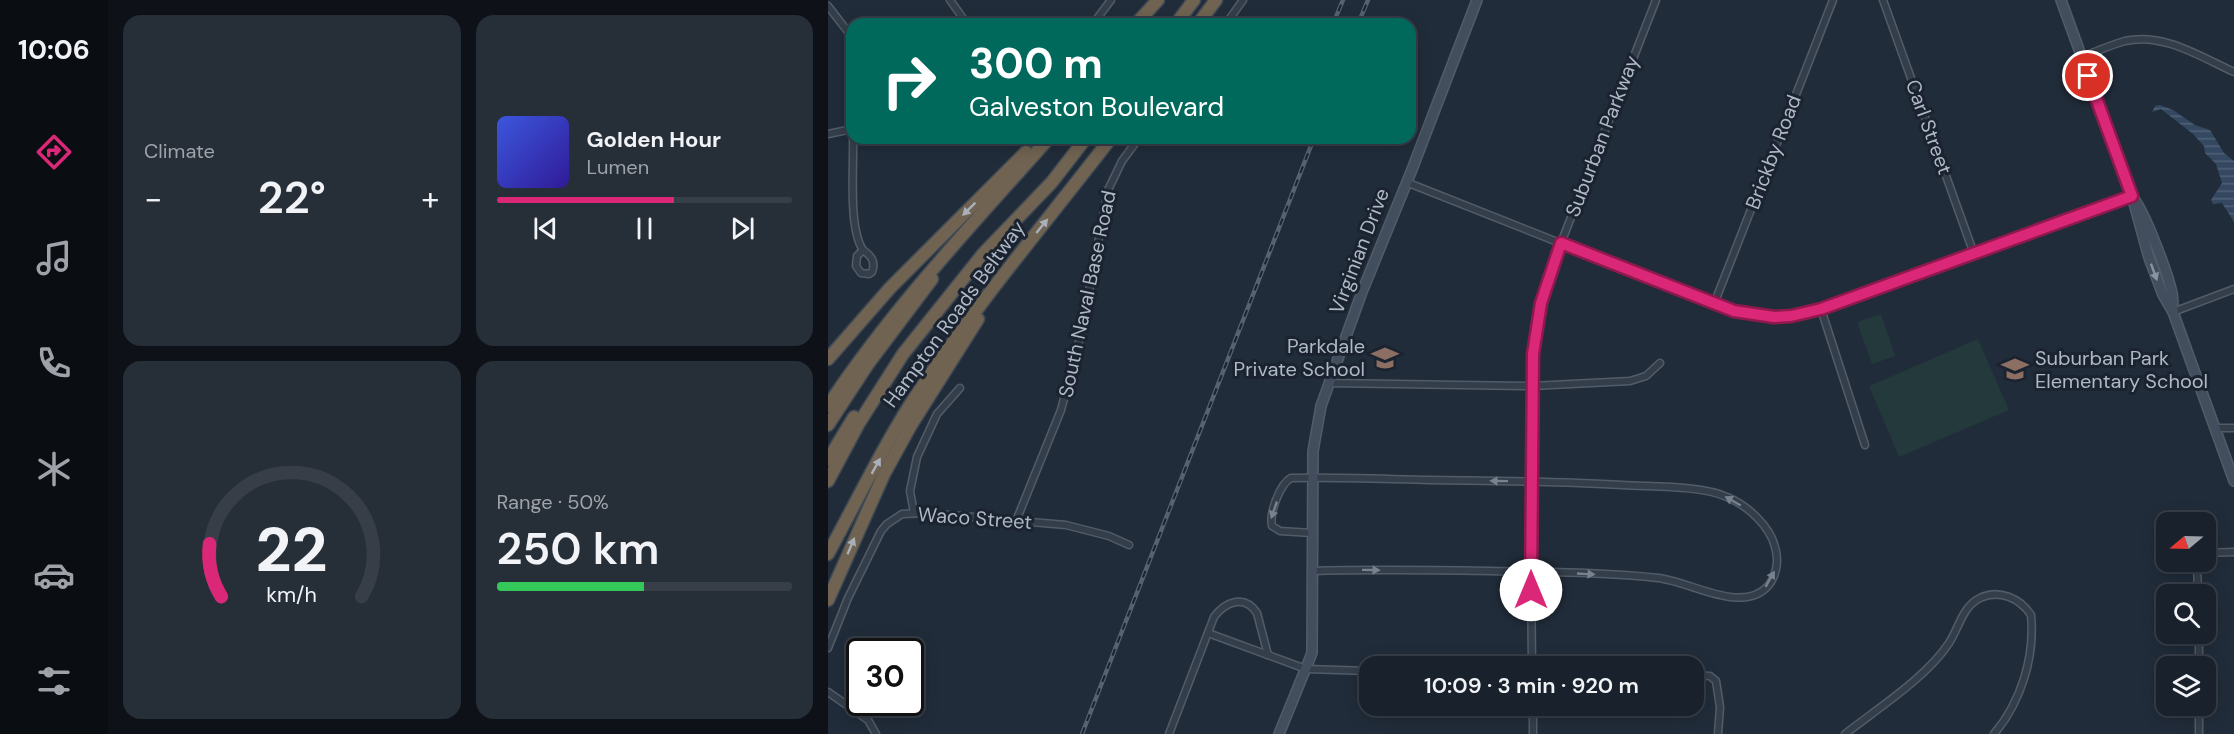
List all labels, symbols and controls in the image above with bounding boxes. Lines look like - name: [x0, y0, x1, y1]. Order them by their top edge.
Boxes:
- text: 10:06: [18, 32, 90, 67]
- text: 300 m: [969, 36, 1103, 91]
- icon: right: [870, 42, 948, 120]
- pin: [2062, 50, 2113, 101]
- street label: Suburban Parkway: [1559, 52, 1645, 220]
- icon: arrive: [2071, 59, 2104, 92]
- street label: Carl Street: [1900, 76, 1958, 178]
- text: Galveston Boulevard: [969, 89, 1224, 124]
- street label: Brickby Road: [1739, 91, 1807, 213]
- text: Golden Hour: [587, 125, 721, 154]
- icon: directions: [33, 131, 75, 173]
- text: Climate: [144, 138, 215, 164]
- text: Lumen: [587, 154, 649, 180]
- text: 22°: [258, 168, 326, 227]
- text: −: [144, 177, 162, 220]
- text: +: [421, 177, 440, 220]
- street label: Virginian Drive: [1323, 184, 1395, 318]
- street label: South Naval Base Road: [1052, 188, 1122, 400]
- one-way arrow: [962, 202, 976, 216]
- icon: previous: [529, 212, 562, 245]
- icon: pause: [628, 212, 661, 245]
- icon: next: [726, 212, 759, 245]
- street label: Hampton Roads Beltway: [877, 215, 1031, 413]
- one-way arrow: [1035, 219, 1048, 234]
- icon: music: [33, 237, 75, 279]
- one-way arrow: [2150, 263, 2159, 281]
- place label: Parkdale Private School: [1234, 333, 1365, 382]
- icon: phone: [33, 342, 75, 384]
- school or university icon: Parkdale Private School: [1370, 343, 1400, 373]
- place label: Suburban Park Elementary School: [2035, 345, 2208, 394]
- school or university icon: Suburban Park Elementary School: [2000, 354, 2030, 384]
- icon: climate: [33, 448, 75, 490]
- one-way arrow: [871, 457, 881, 474]
- one-way arrow: [1489, 476, 1508, 486]
- text: Range · 50%: [497, 489, 609, 515]
- one-way arrow: [1725, 495, 1741, 506]
- street label: Waco Street: [917, 501, 1033, 535]
- one-way arrow: [1269, 501, 1279, 519]
- text: 22: [256, 509, 328, 590]
- north arrow: [2156, 512, 2216, 572]
- map controls: [2156, 512, 2216, 716]
- text: 250 km: [497, 519, 659, 578]
- one-way arrow: [847, 537, 856, 555]
- icon: car: [33, 554, 75, 596]
- position arrow: [1499, 558, 1563, 622]
- one-way arrow: [1361, 565, 1380, 575]
- one-way arrow: [1577, 569, 1596, 578]
- one-way arrow: [1765, 571, 1776, 587]
- text: km/h: [266, 581, 317, 609]
- button: search: [2156, 584, 2216, 644]
- speed limit sign: 30: [846, 638, 924, 716]
- button: layers: [2156, 656, 2216, 716]
- icon: filters: [33, 660, 75, 702]
- text: 10:09 · 3 min · 920 m: [1424, 671, 1639, 700]

